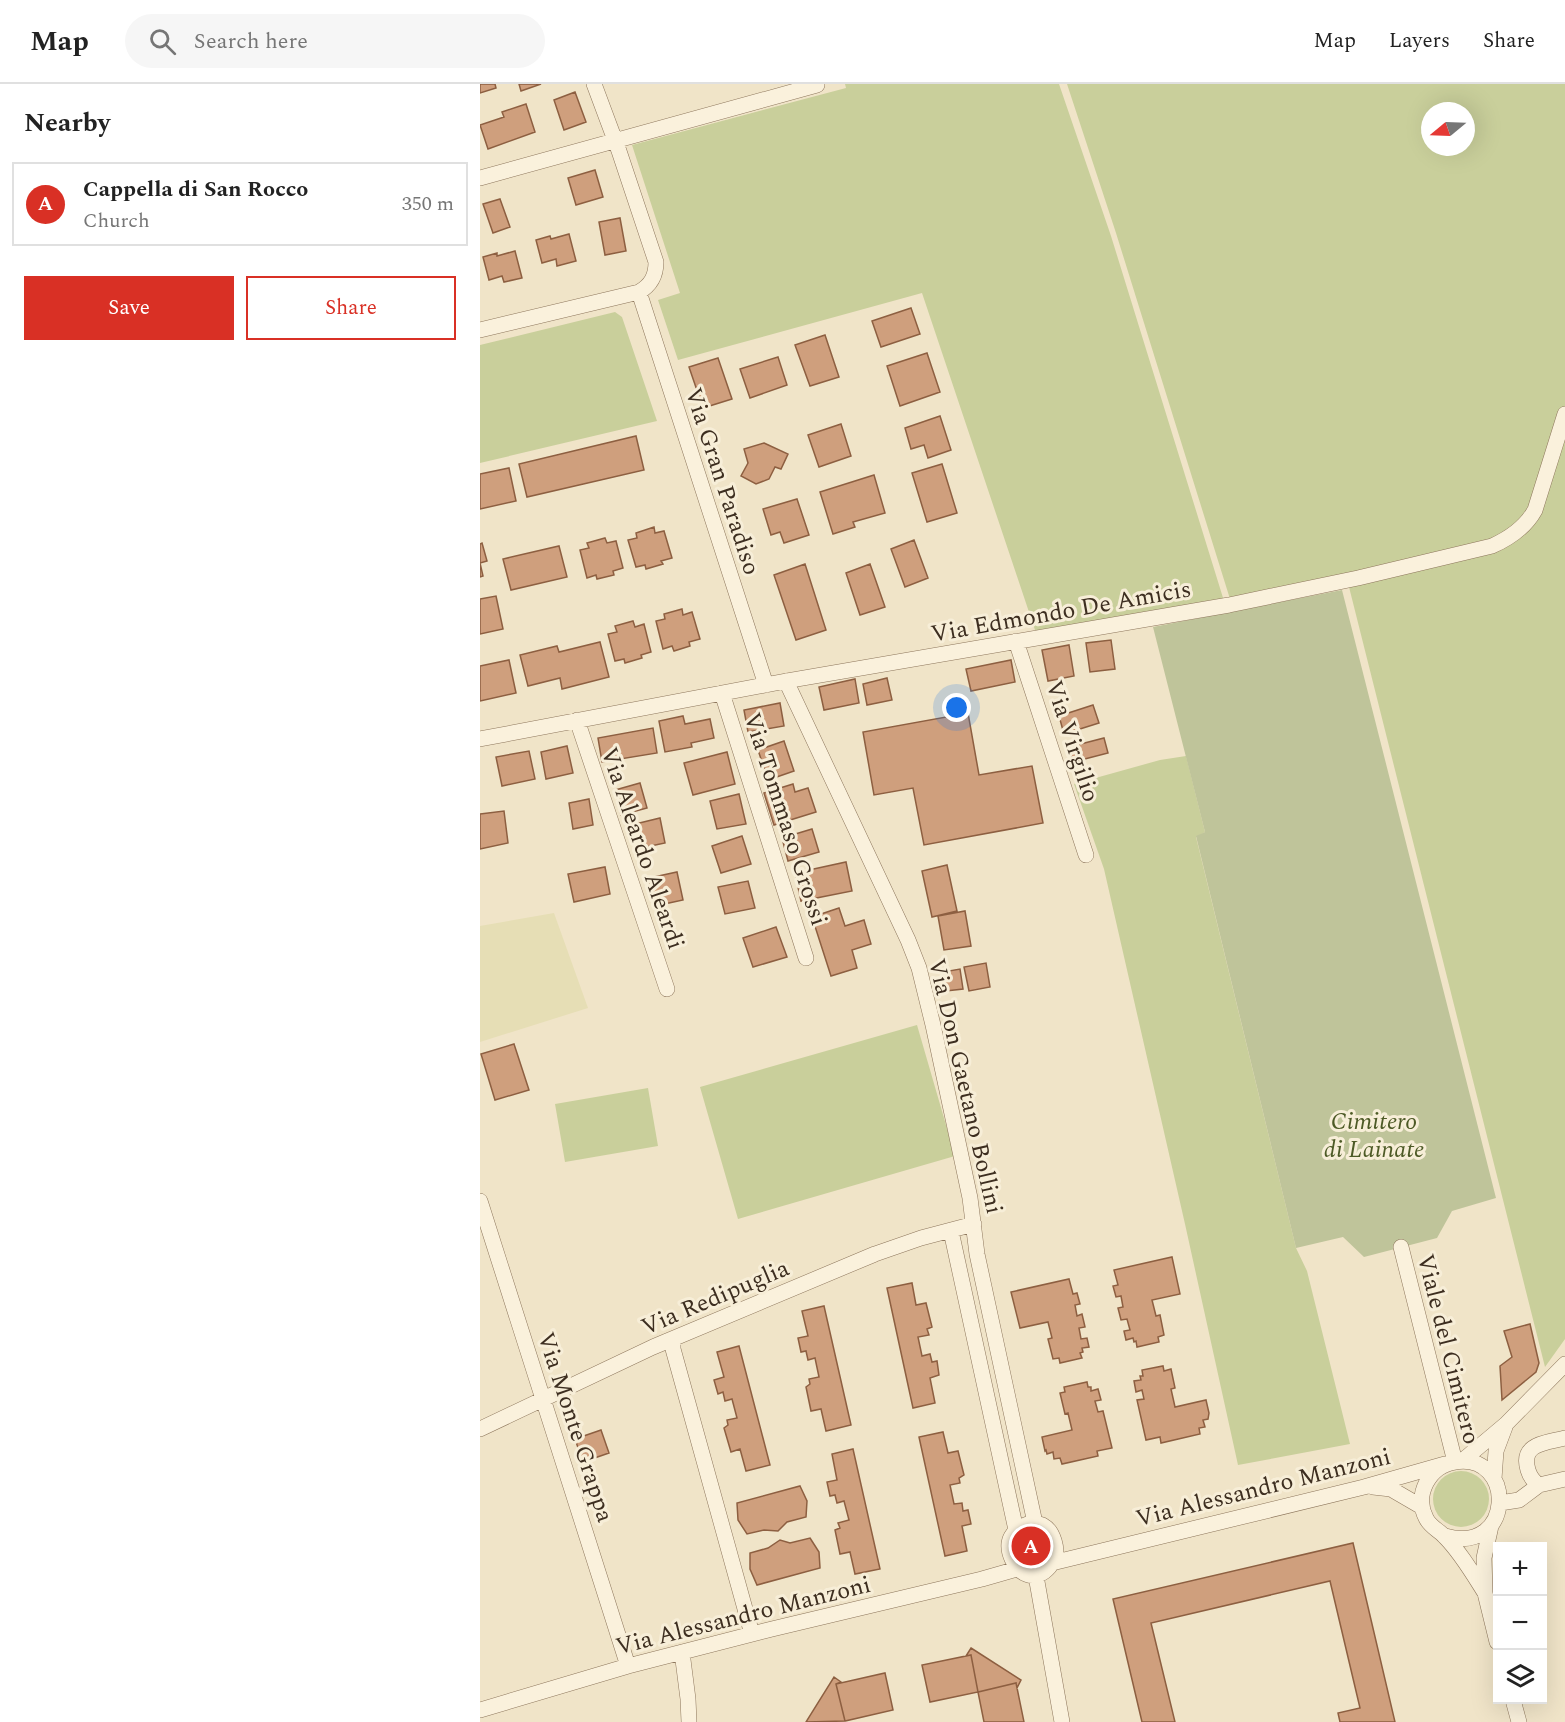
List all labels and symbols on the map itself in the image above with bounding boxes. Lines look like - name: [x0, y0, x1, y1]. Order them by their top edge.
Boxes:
- north arrow: [1421, 102, 1475, 156]
- street label: Via Gran Paradiso: [675, 383, 769, 580]
- street label: Via Edmondo De Amicis: [928, 571, 1194, 653]
- street label: Via Virgilio: [1035, 676, 1109, 807]
- your location: [942, 693, 971, 722]
- street label: Via Tommaso Grossi: [734, 708, 836, 930]
- street label: Via Aleardo Aleardi: [591, 742, 694, 954]
- street label: Via Don Gaetano Bollini: [918, 955, 1012, 1218]
- park label: Cimitero di Lainate: [1324, 1104, 1424, 1168]
- street label: Via Redipuglia: [636, 1250, 795, 1345]
- street label: Viale del Cimitero: [1407, 1250, 1489, 1448]
- street label: Via Monte Grappa: [527, 1328, 623, 1527]
- street label: Via Alessandro Manzoni: [1132, 1439, 1395, 1537]
- pin: A: [1012, 1524, 1050, 1568]
- street label: Via Alessandro Manzoni: [612, 1567, 875, 1665]

